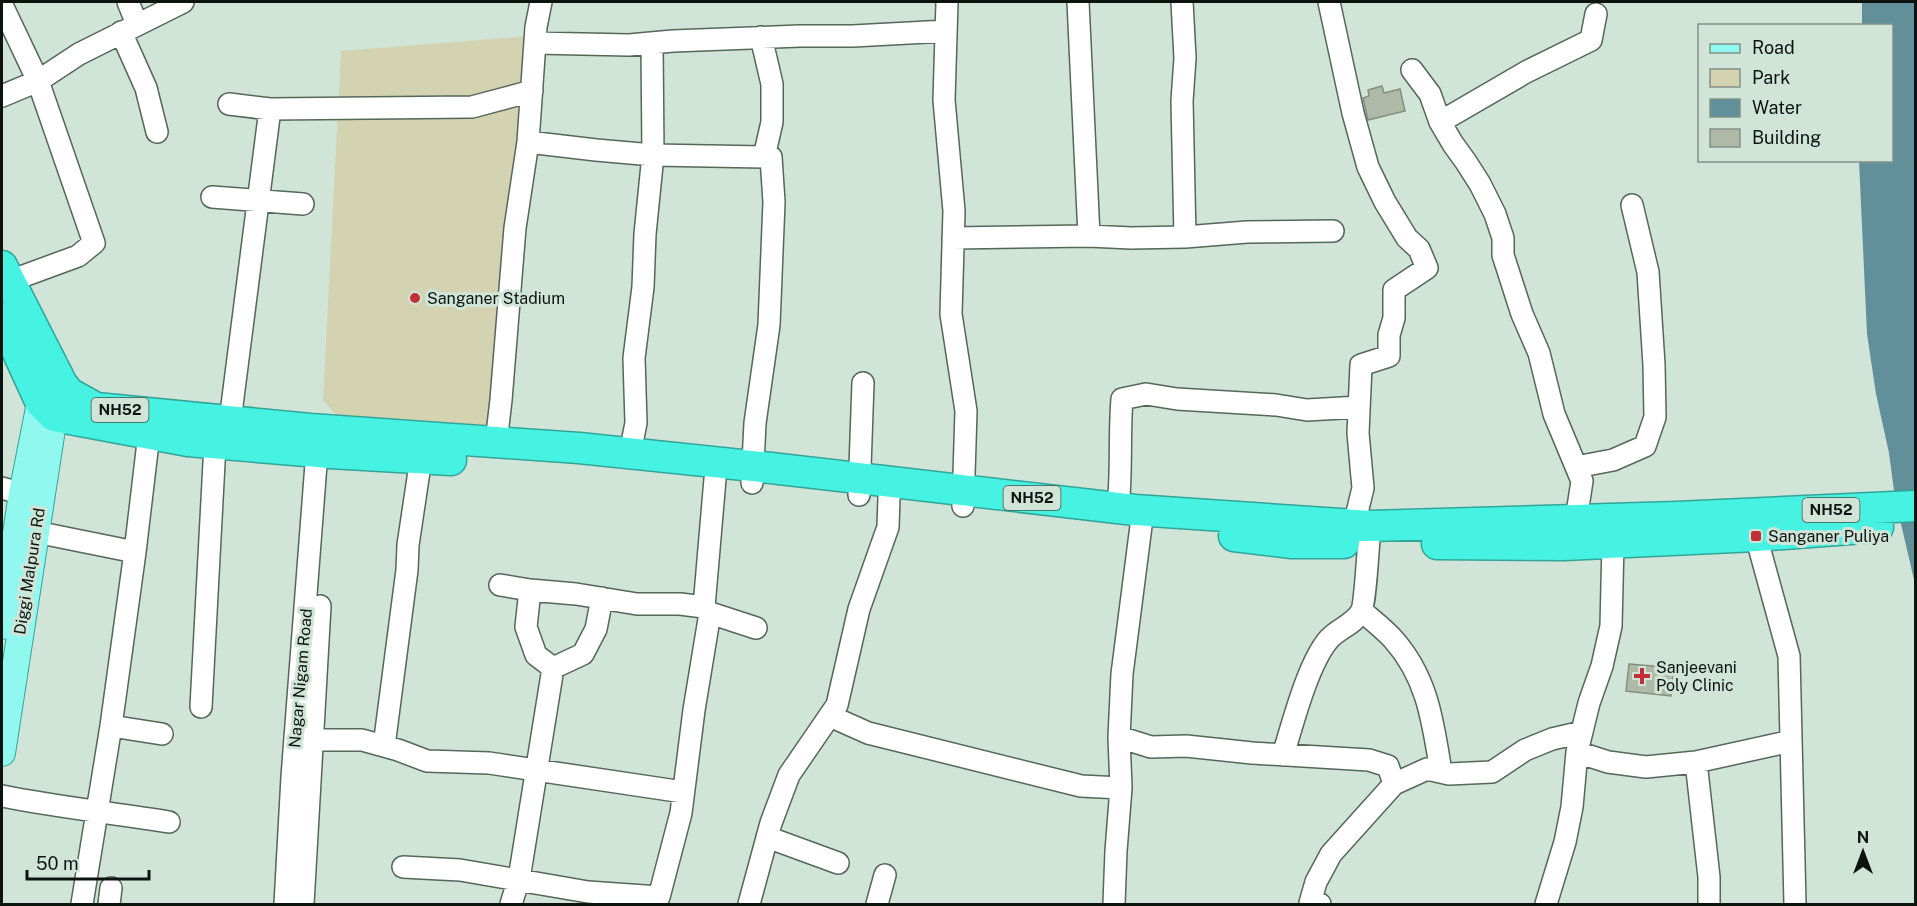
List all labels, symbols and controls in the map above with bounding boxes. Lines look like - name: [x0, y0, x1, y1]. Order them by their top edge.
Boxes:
- legend: [1698, 24, 1893, 162]
- text: Road: [1752, 37, 1795, 58]
- text: Park: [1752, 67, 1790, 88]
- text: Water: [1752, 97, 1802, 118]
- text: Building: [1752, 127, 1821, 148]
- place label: Sanganer Stadium: [427, 289, 565, 308]
- marker: Sanganer Stadium: [408, 291, 422, 305]
- road number: NH52: [92, 398, 148, 422]
- road number: NH52: [1004, 486, 1060, 510]
- road number: NH52: [1802, 498, 1860, 522]
- street label: Diggi Malpura Rd: [10, 506, 49, 636]
- place label: Sanganer Puliya: [1768, 527, 1889, 546]
- marker: Sanganer Puliya: [1749, 529, 1763, 543]
- street label: Nagar Nigam Road: [285, 608, 316, 748]
- place label: Sanjeevani Poly Clinic: [1656, 658, 1737, 695]
- marker: Sanjeevani Poly Clinic: [1633, 667, 1651, 685]
- north arrow: [1833, 822, 1893, 882]
- text: N: [1857, 828, 1869, 847]
- scale bar: [27, 843, 148, 881]
- text: 50 m: [36, 853, 79, 874]

